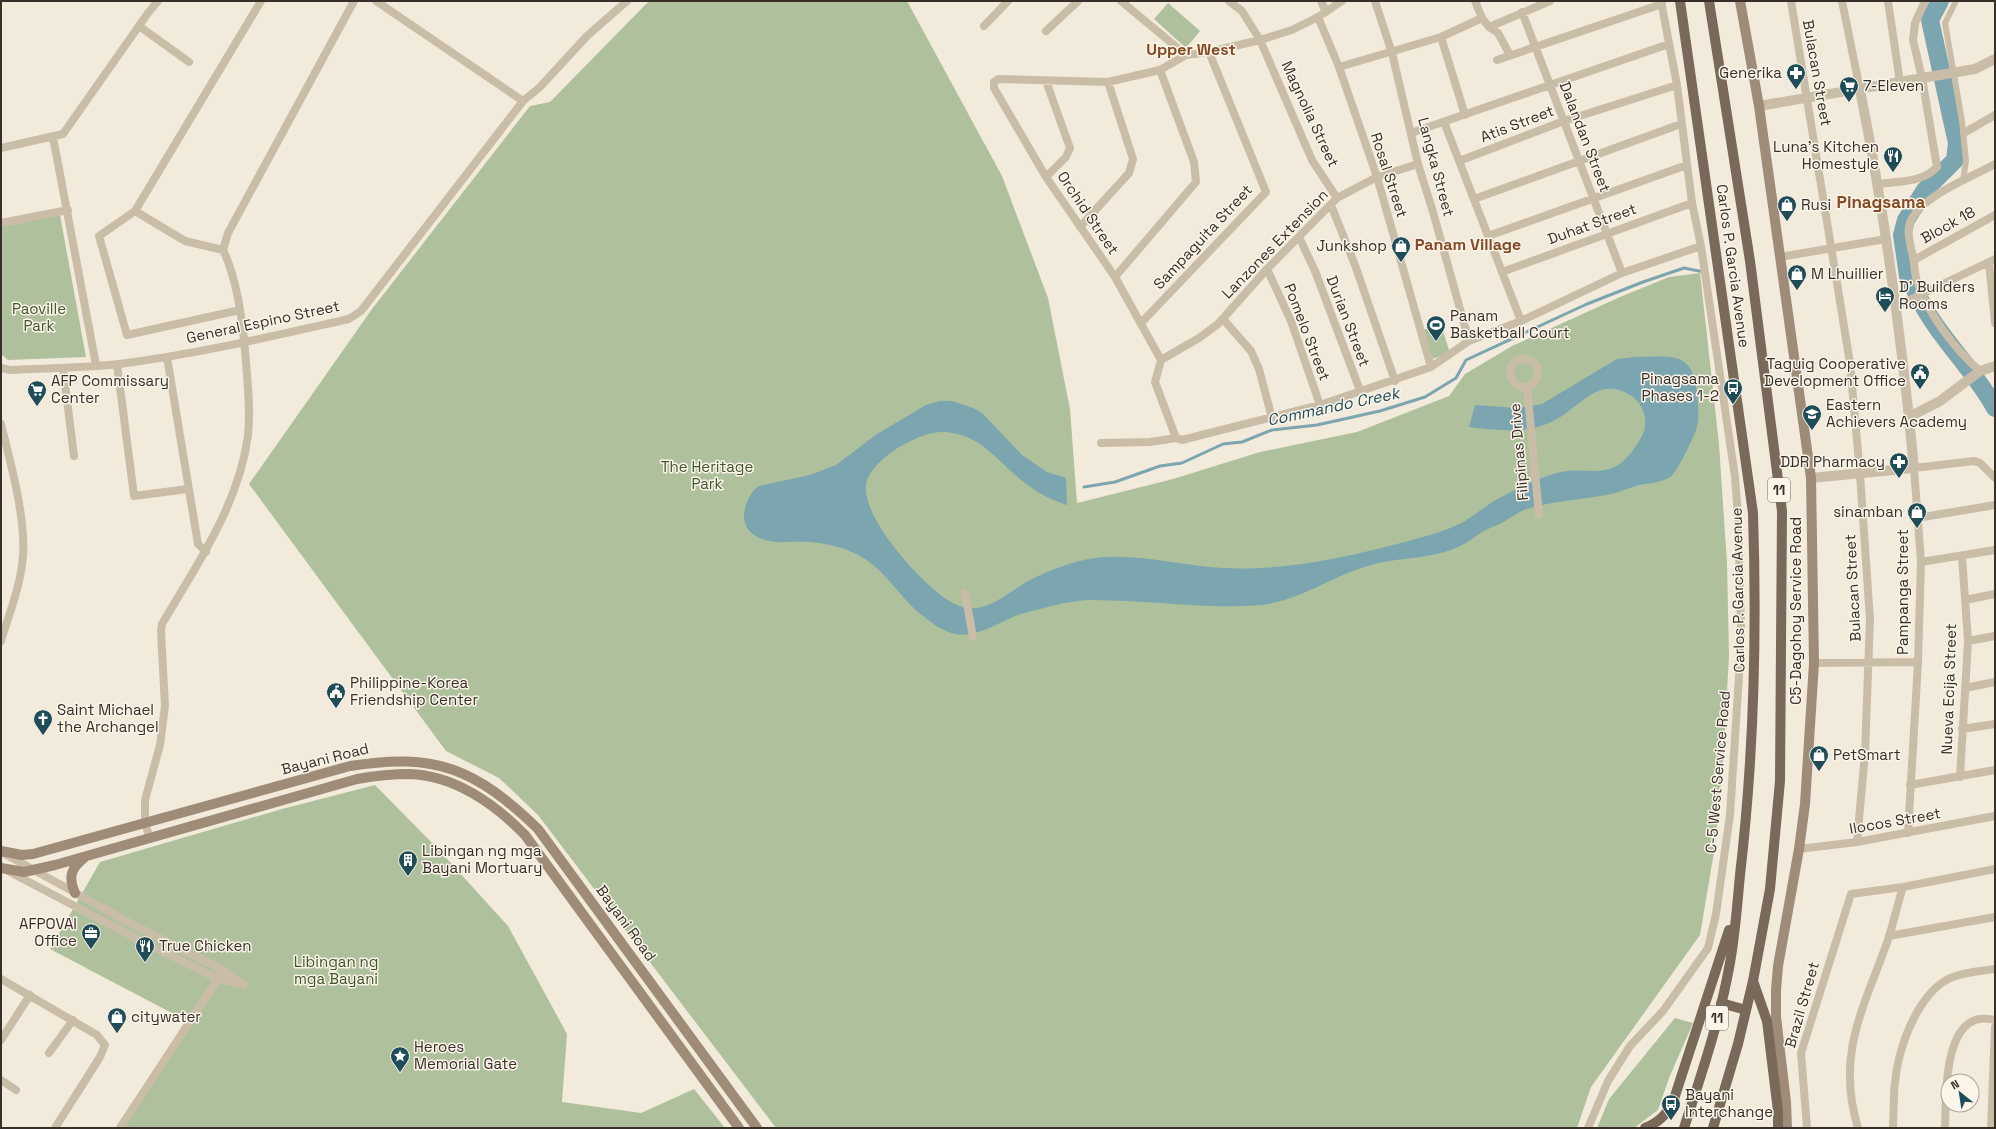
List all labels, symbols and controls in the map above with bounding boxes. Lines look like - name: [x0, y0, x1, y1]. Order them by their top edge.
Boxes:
- street label: Bulacan Street: [1799, 18, 1836, 128]
- district label: Upper West: [1146, 39, 1236, 60]
- street label: Magnolia Street: [1278, 58, 1343, 170]
- pharmacy icon: Generika: [1785, 62, 1807, 90]
- place label: Generika: [1719, 63, 1782, 82]
- supermarket icon: 7-Eleven: [1838, 75, 1860, 103]
- place label: 7-Eleven: [1863, 76, 1924, 95]
- street label: Dalandan Street: [1556, 79, 1615, 195]
- street label: Atis Street: [1477, 101, 1556, 146]
- street label: Langka Street: [1414, 115, 1459, 219]
- street label: Rosal Street: [1367, 130, 1412, 220]
- place label: Luna's Kitchen Homestyle: [1773, 137, 1879, 173]
- restaurant icon: Luna's Kitchen Homestyle: [1882, 145, 1904, 173]
- street label: Orchid Street: [1054, 167, 1123, 258]
- street label: Sampaguita Street: [1149, 180, 1256, 293]
- street label: Carlos P. Garcia Avenue: [1713, 183, 1754, 349]
- street label: Lanzones Extension: [1218, 185, 1332, 302]
- district label: Pinagsama: [1837, 191, 1926, 213]
- shop icon: Rusi: [1776, 194, 1798, 222]
- place label: Rusi: [1801, 195, 1831, 214]
- street label: Duhat Street: [1545, 199, 1639, 248]
- street label: Block 18: [1917, 202, 1978, 247]
- district label: Panam Village: [1415, 234, 1521, 255]
- shop icon: Junkshop: [1390, 235, 1412, 263]
- place label: Junkshop: [1316, 236, 1387, 255]
- shop icon: M Lhuillier: [1786, 263, 1808, 291]
- place label: M Lhuillier: [1811, 264, 1884, 283]
- street label: Durian Street: [1322, 273, 1375, 369]
- place label: D' Builders Rooms: [1899, 277, 1975, 313]
- street label: Pomelo Street: [1280, 281, 1335, 383]
- hotel icon: D' Builders Rooms: [1874, 285, 1896, 313]
- street label: General Espino Street: [184, 296, 341, 347]
- park label: Paoville Park: [12, 299, 66, 335]
- place label: Panam Basketball Court: [1450, 306, 1570, 342]
- sports icon: Panam Basketball Court: [1425, 314, 1447, 342]
- place label: Taguig Cooperative Development Office: [1764, 354, 1906, 390]
- public building icon: Taguig Cooperative Development Office: [1909, 362, 1931, 390]
- place label: Pinagsama Phases 1-2: [1641, 369, 1719, 405]
- place label: AFP Commissary Center: [51, 371, 169, 407]
- bus stop icon: Pinagsama Phases 1-2: [1722, 377, 1744, 405]
- supermarket icon: AFP Commissary Center: [26, 379, 48, 407]
- water label: Commando Creek: [1265, 382, 1403, 431]
- place label: Eastern Achievers Academy: [1826, 395, 1967, 431]
- street label: Filipinas Drive: [1505, 402, 1532, 502]
- school or university icon: Eastern Achievers Academy: [1801, 403, 1823, 431]
- pharmacy icon: DDR Pharmacy: [1888, 451, 1910, 479]
- place label: DDR Pharmacy: [1780, 452, 1885, 471]
- park label: The Heritage Park: [661, 457, 753, 493]
- road number: 11: [1768, 478, 1790, 502]
- shop icon: sinamban: [1906, 501, 1928, 529]
- place label: sinamban: [1833, 502, 1903, 521]
- street label: Carlos P. Garcia Avenue: [1727, 507, 1748, 673]
- street label: C5-Dagohoy Service Road: [1786, 517, 1805, 705]
- street label: Pampanga Street: [1893, 529, 1912, 655]
- street label: Bulacan Street: [1840, 534, 1865, 642]
- street label: Nueva Ecija Street: [1937, 623, 1960, 755]
- place label: Philippine-Korea Friendship Center: [350, 673, 478, 709]
- public building icon: Philippine-Korea Friendship Center: [325, 681, 347, 709]
- street label: C-5 West Service Road: [1701, 690, 1734, 854]
- place label: Saint Michael the Archangel: [57, 700, 159, 736]
- church icon: Saint Michael the Archangel: [32, 708, 54, 736]
- street label: Bayani Road: [279, 738, 371, 779]
- shop icon: PetSmart: [1808, 744, 1830, 772]
- place label: PetSmart: [1833, 745, 1901, 764]
- street label: Ilocos Street: [1848, 803, 1942, 838]
- place label: Libingan ng mga Bayani Mortuary: [422, 841, 542, 877]
- building icon: Libingan ng mga Bayani Mortuary: [397, 849, 419, 877]
- street label: Bayani Road: [592, 881, 660, 965]
- place label: AFPOVAI Office: [19, 914, 77, 950]
- office icon: AFPOVAI Office: [80, 922, 102, 950]
- restaurant icon: True Chicken: [134, 935, 156, 963]
- place label: True Chicken: [159, 936, 251, 955]
- park label: Libingan ng mga Bayani: [294, 952, 378, 988]
- street label: Brazil Street: [1780, 959, 1823, 1050]
- shop icon: citywater: [106, 1006, 128, 1034]
- road number: 11: [1706, 1006, 1728, 1030]
- place label: citywater: [131, 1007, 201, 1026]
- place label: Heroes Memorial Gate: [414, 1037, 517, 1073]
- place icon: Heroes Memorial Gate: [389, 1045, 411, 1073]
- north arrow: [1940, 1073, 1980, 1113]
- text: N: [1948, 1076, 1962, 1092]
- place label: Bayani Interchange: [1685, 1085, 1773, 1121]
- bus stop icon: Bayani Interchange: [1660, 1093, 1682, 1121]

